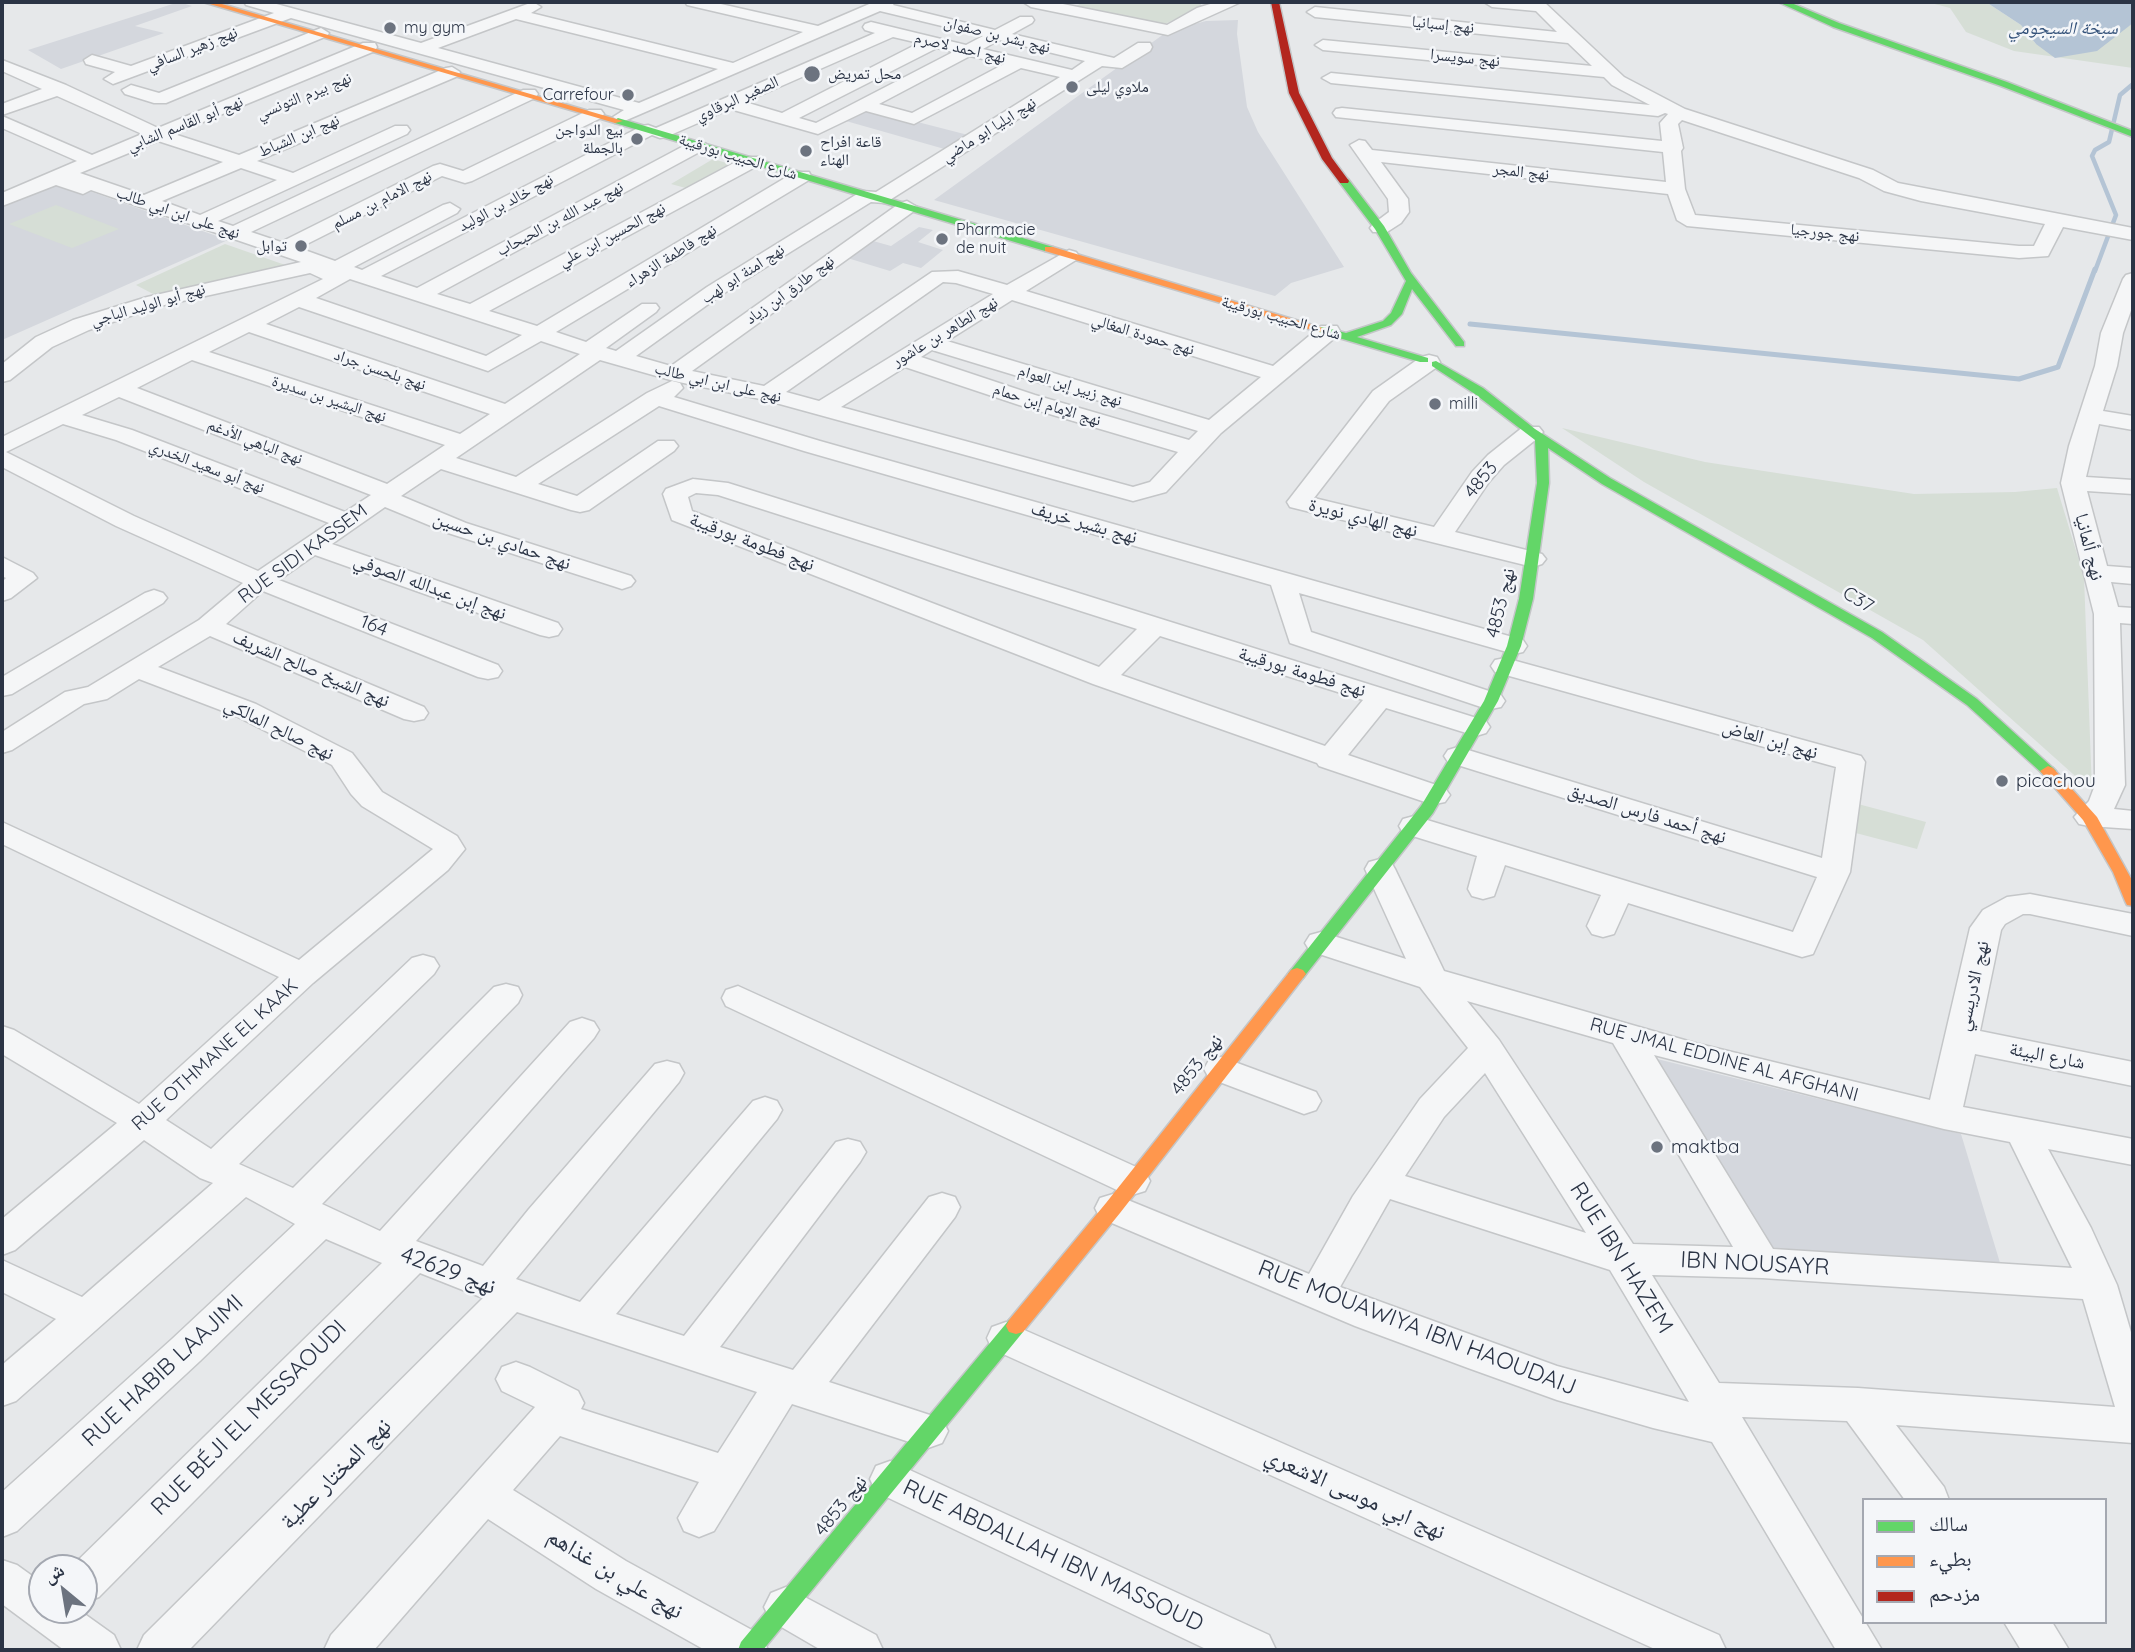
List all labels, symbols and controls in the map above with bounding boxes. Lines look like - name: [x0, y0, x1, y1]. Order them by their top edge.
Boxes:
- street label: نهج إسبانيا: [1411, 12, 1475, 38]
- street label: نهج بشر بن صفوان: [942, 13, 1052, 57]
- place label: my gym: [404, 18, 466, 38]
- water label: سبخة السيجومي: [2008, 18, 2118, 40]
- marker: my gym: [382, 20, 398, 36]
- street label: نهج زهير السافي: [144, 23, 240, 75]
- street label: نهج احمد لاصرم: [912, 28, 1008, 68]
- street label: نهج سويسرا: [1429, 45, 1501, 71]
- marker: محل تمريض: [802, 64, 822, 84]
- place label: محل تمريض: [828, 64, 901, 84]
- street label: نهج بيرم التونسي: [254, 68, 354, 124]
- street label: الصغير البرقاوي: [692, 72, 782, 126]
- place label: ملاوي ليلى: [1086, 77, 1149, 97]
- marker: ملاوي ليلى: [1064, 79, 1080, 95]
- place label: Carrefour: [543, 85, 614, 105]
- marker: Carrefour: [620, 87, 636, 103]
- street label: نهج أبو القاسم الشابي: [124, 92, 246, 156]
- street label: نهج ايليا ابو ماضي: [938, 93, 1040, 167]
- street label: نهج ابن الشباط: [256, 110, 342, 162]
- place label: بيع الدواجن بالجملة: [555, 120, 623, 158]
- street label: شارع الحبيب بورقيبة: [676, 130, 800, 184]
- marker: بيع الدواجن بالجملة: [629, 131, 645, 147]
- place label: قاعة افراح الهناء: [820, 132, 881, 170]
- marker: قاعة افراح الهناء: [798, 143, 814, 159]
- street label: نهج المجر: [1492, 160, 1550, 184]
- street label: نهج الامام بن مسلم: [329, 167, 435, 233]
- street label: نهج خالد بن الوليد: [455, 170, 557, 236]
- street label: نهج عبد الله بن الحبحاب: [493, 178, 627, 260]
- street label: نهج على ابن ابي طالب: [114, 183, 242, 243]
- street label: نهج الحسين ابن علي: [555, 199, 669, 271]
- street label: نهج فاطمة الزهراء: [622, 220, 720, 292]
- place label: Pharmacie de nuit: [956, 220, 1036, 258]
- street label: نهج جورجيا: [1790, 220, 1860, 246]
- marker: Pharmacie de nuit: [934, 231, 950, 247]
- place label: توابل: [256, 236, 287, 256]
- marker: توابل: [293, 238, 309, 254]
- street label: نهج امنة ابو لهب: [698, 240, 788, 308]
- street label: نهج طارق ابن زياد: [742, 251, 838, 329]
- street label: نهج أبو الوليد الباجي: [88, 279, 208, 331]
- street label: شارع الحبيب بورقيبة: [1219, 292, 1343, 344]
- street label: نهج الطاهر بن عاشور: [889, 293, 1001, 371]
- street label: نهج حمودة المغالي: [1089, 310, 1197, 360]
- street label: نهج بلحسن جراد: [332, 345, 428, 395]
- street label: نهج على ابن ابي طالب: [653, 359, 783, 407]
- street label: نهج زبير إبن العوام: [1016, 361, 1124, 411]
- street label: نهج البشير بن سديرة: [269, 371, 389, 427]
- street label: نهج الإمام إبن حمام: [991, 379, 1103, 431]
- place label: milli: [1449, 394, 1478, 414]
- marker: milli: [1427, 396, 1443, 412]
- street label: نهج الباهي الأدغم: [205, 415, 305, 469]
- street label: نهج أبو سعيد الخدري: [147, 436, 267, 498]
- street label: 4853: [1459, 457, 1503, 503]
- street label: نهج الهادي نويرة: [1306, 493, 1420, 543]
- street label: نهج بشير خريف: [1028, 497, 1140, 549]
- street label: RUE SIDI KASSEM: [234, 499, 372, 609]
- street label: نهج حمادي بن حسين: [430, 507, 574, 575]
- street label: نهج فطومة بورقيبة: [686, 508, 818, 576]
- street label: نهج ألمانيا: [2070, 511, 2108, 583]
- street label: نهج إبن عبدالله الصوفي: [351, 549, 509, 625]
- street label: نهج 4853: [1481, 566, 1521, 640]
- street label: C37: [1838, 582, 1878, 618]
- street label: 164: [357, 610, 391, 642]
- street label: نهج الشيخ صالح الشريف: [229, 626, 393, 712]
- street label: نهج فطومة بورقيبة: [1236, 642, 1368, 702]
- street label: نهج صالح المالكي: [221, 693, 337, 765]
- street label: نهج إبن العاض: [1720, 715, 1820, 765]
- place label: picachou: [2016, 770, 2096, 792]
- marker: picachou: [1994, 773, 2010, 789]
- street label: نهج أحمد فارس الصديق: [1565, 779, 1729, 849]
- street label: نهج الادريسي: [1952, 939, 1994, 1033]
- street label: RUE OTHMANE EL KAAK: [127, 974, 303, 1136]
- street label: RUE JMAL EDDINE AL AFGHANI: [1587, 1013, 1861, 1107]
- street label: نهج 4853: [1166, 1030, 1228, 1100]
- street label: شارع البيئة: [2007, 1038, 2087, 1074]
- place label: maktba: [1671, 1136, 1739, 1158]
- marker: maktba: [1649, 1139, 1665, 1155]
- street label: RUE IBN HAZEM: [1563, 1177, 1679, 1339]
- street label: نهج 42629: [397, 1241, 499, 1301]
- street label: IBN NOUSAYR: [1680, 1246, 1830, 1282]
- street label: RUE MOUAWIYA IBN HAOUDAIJ: [1254, 1254, 1580, 1402]
- street label: RUE HABIB LAAJIMI: [77, 1289, 249, 1453]
- street label: RUE BÉJI EL MESSAOUDI: [146, 1315, 352, 1521]
- street label: نهج المختار عطية: [275, 1413, 397, 1535]
- street label: نهج ابي موسى الاشعري: [1261, 1442, 1449, 1546]
- street label: نهج 4853: [810, 1471, 872, 1541]
- street label: RUE ABDALLAH IBN MASSOUD: [898, 1474, 1208, 1638]
- legend: [1862, 1498, 2107, 1624]
- text: سالك: [1929, 1510, 1968, 1536]
- street label: نهج علي بن غذاهم: [542, 1523, 688, 1625]
- text: بطيء: [1929, 1545, 1972, 1571]
- north arrow: [28, 1554, 98, 1624]
- text: ش: [39, 1557, 68, 1588]
- text: مزدحم: [1929, 1580, 1980, 1606]

